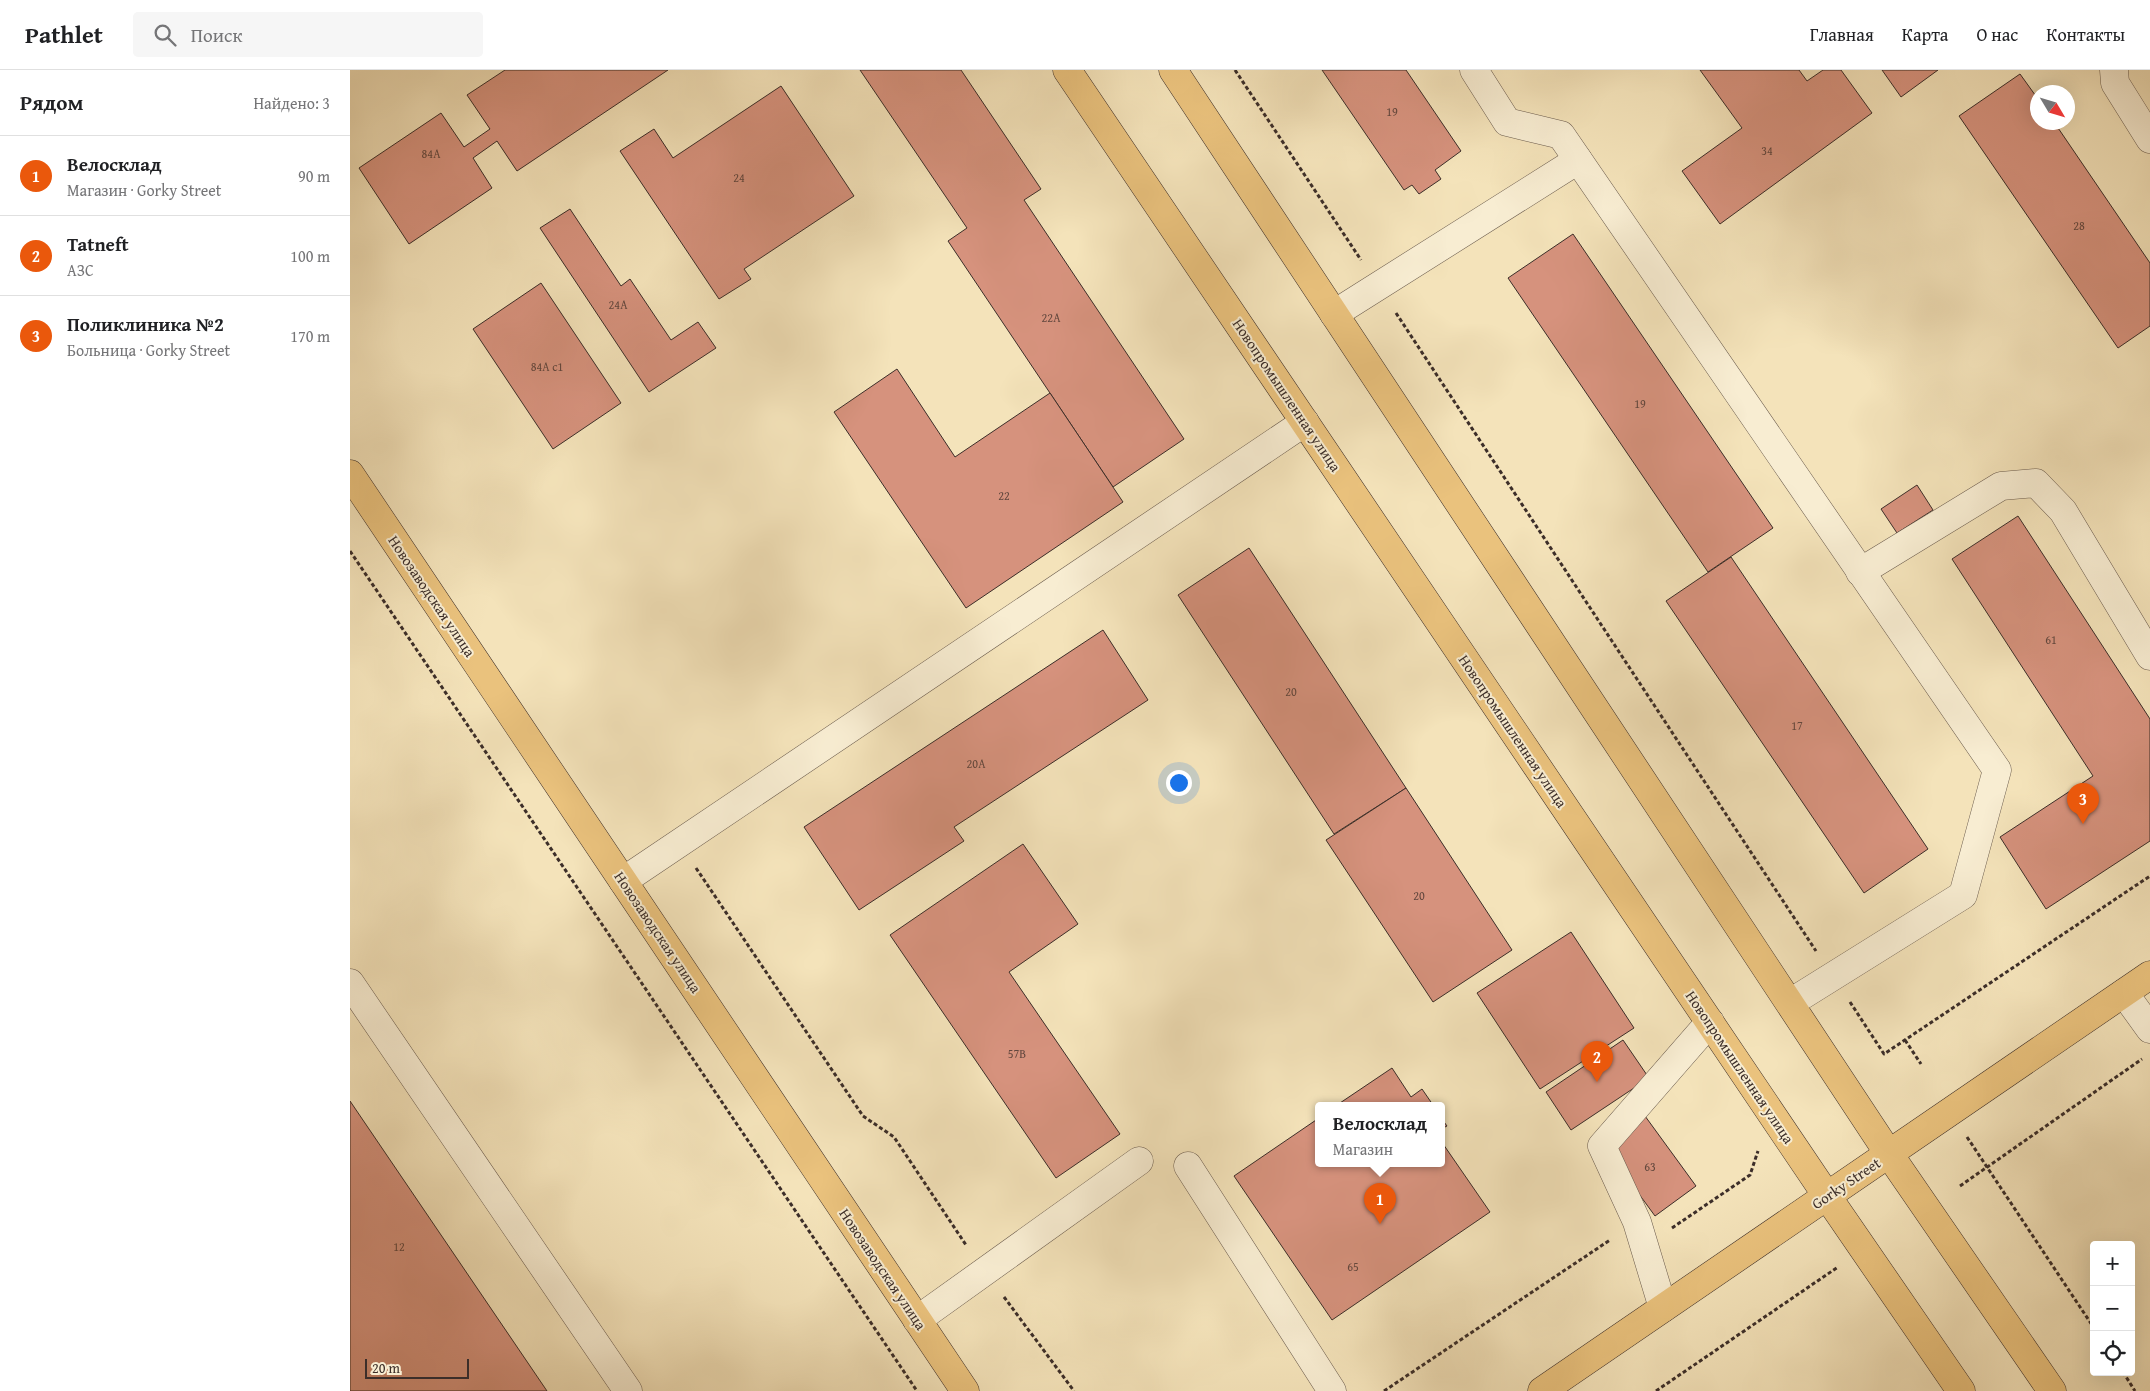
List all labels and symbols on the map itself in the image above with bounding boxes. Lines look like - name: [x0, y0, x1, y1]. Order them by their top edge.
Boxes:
- north arrow: [2030, 85, 2075, 130]
- house number: 19: [1386, 103, 1398, 120]
- house number: 34: [1761, 142, 1773, 159]
- house number: 84А: [422, 145, 441, 162]
- house number: 24: [733, 169, 745, 186]
- house number: 28: [2073, 217, 2085, 234]
- house number: 24А: [609, 296, 628, 313]
- house number: 22А: [1042, 309, 1061, 326]
- street label: Новопромышленная улица: [1228, 314, 1347, 476]
- house number: 84А с1: [531, 358, 564, 375]
- house number: 19: [1634, 395, 1646, 412]
- house number: 22: [998, 487, 1010, 504]
- street label: Новозаводская улица: [383, 531, 481, 662]
- house number: 61: [2045, 631, 2057, 648]
- street label: Новопромышленная улица: [1454, 650, 1573, 812]
- house number: 20: [1285, 683, 1297, 700]
- house number: 17: [1791, 717, 1803, 734]
- house number: 20А: [967, 755, 986, 772]
- your location: [1166, 770, 1192, 796]
- pin: 3: [2067, 783, 2099, 824]
- street label: Новозаводская улица: [609, 867, 707, 998]
- house number: 20: [1413, 887, 1425, 904]
- street label: Новопромышленная улица: [1681, 986, 1800, 1148]
- pin: 2: [1581, 1041, 1613, 1082]
- house number: 57В: [1008, 1045, 1026, 1062]
- street label: Gorky Street: [1807, 1152, 1885, 1214]
- house number: 63: [1644, 1158, 1656, 1175]
- pin: 1: [1364, 1183, 1396, 1224]
- street label: Новозаводская улица: [834, 1204, 932, 1335]
- house number: 12: [393, 1238, 405, 1255]
- house number: 65: [1347, 1258, 1359, 1275]
- scale bar: [365, 1356, 469, 1379]

